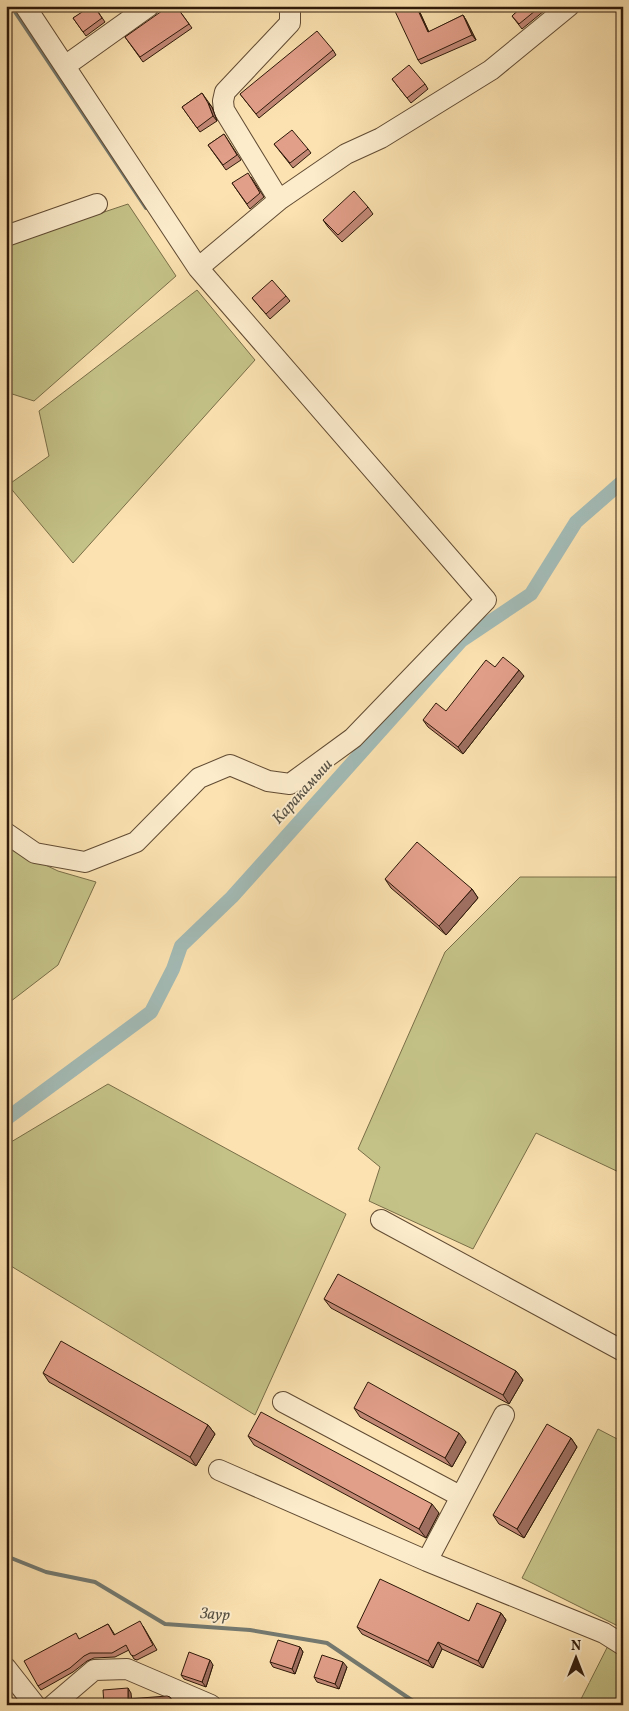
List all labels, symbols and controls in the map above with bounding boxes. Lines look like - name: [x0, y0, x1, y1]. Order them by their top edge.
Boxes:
- water label: Каракамыш: [268, 754, 338, 830]
- water label: Заур: [198, 1603, 231, 1627]
- north arrow: [552, 1634, 602, 1684]
- text: N: [571, 1637, 581, 1656]

